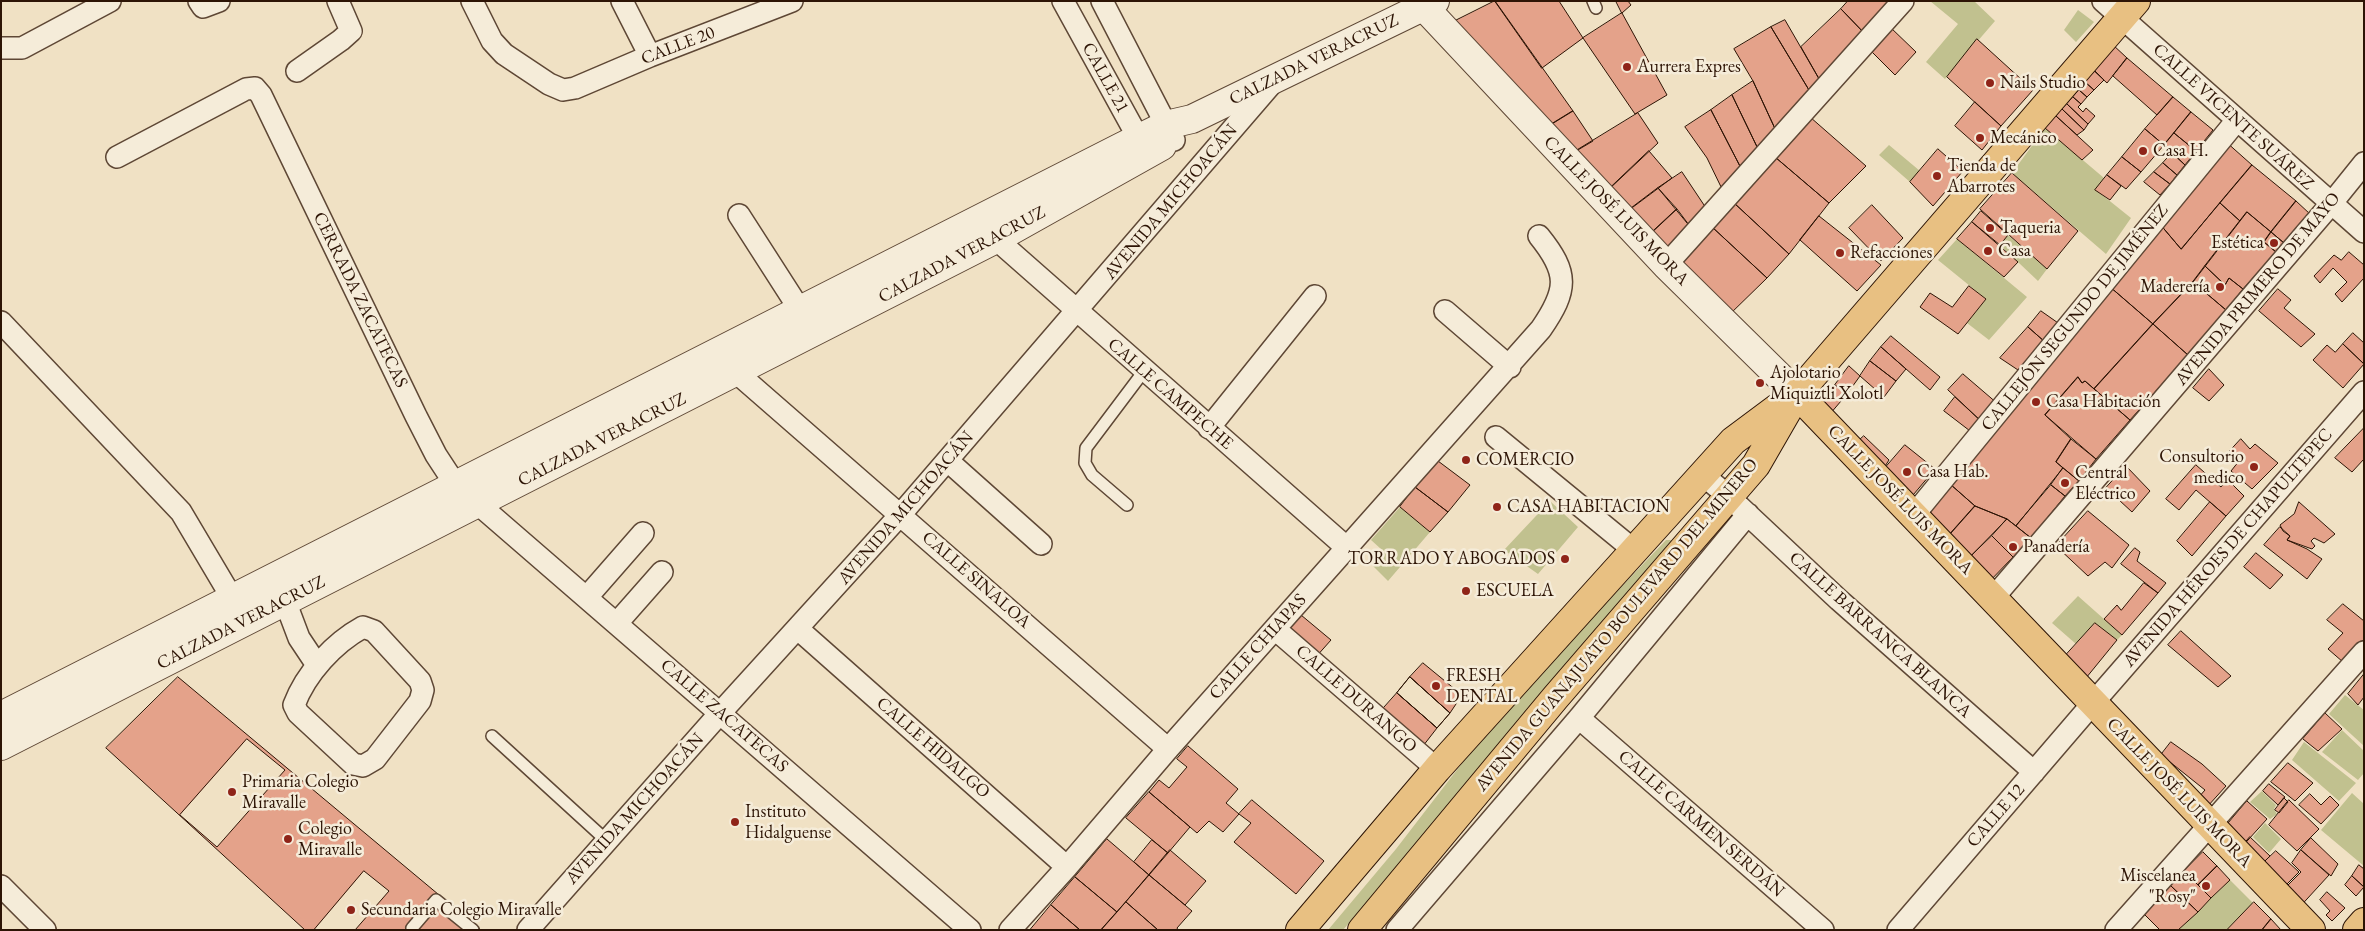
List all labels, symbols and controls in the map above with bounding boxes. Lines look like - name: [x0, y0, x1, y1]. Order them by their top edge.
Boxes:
- street label: CALZADA VERACRUZ: [1226, 10, 1402, 110]
- street label: CALLE 20: [638, 22, 718, 70]
- street label: CALLE 21: [1077, 39, 1133, 117]
- street label: CALLE VICENTE SUÁREZ: [2148, 39, 2318, 195]
- place label: Aurrera Expres: [1637, 56, 1741, 78]
- marker: Aurrera Expres: [1621, 61, 1633, 73]
- place label: Nails Studio: [2000, 72, 2086, 94]
- marker: Nails Studio: [1984, 77, 1996, 89]
- street label: AVENIDA MICHOACÁN: [1100, 120, 1242, 284]
- place label: Mecánico: [1990, 127, 2057, 149]
- street label: CALLE JOSÉ LUIS MORA: [1539, 132, 1693, 290]
- marker: Mecánico: [1974, 132, 1986, 144]
- place label: Casa H.: [2153, 140, 2208, 162]
- marker: Casa H.: [2137, 145, 2149, 157]
- place label: Tienda de Abarrotes: [1947, 155, 2016, 198]
- marker: Tienda de Abarrotes: [1931, 170, 1943, 182]
- street label: AVENIDA PRIMERO DE MAYO: [2171, 188, 2345, 390]
- street label: CALLEJÓN SEGUNDO DE JIMÉNEZ: [1977, 200, 2173, 436]
- street label: CALZADA VERACRUZ: [875, 202, 1049, 308]
- street label: CERRADA ZACATECAS: [308, 209, 412, 391]
- place label: Taqueria: [2000, 217, 2061, 239]
- marker: Taqueria: [1984, 222, 1996, 234]
- place label: Estética: [2211, 232, 2264, 254]
- marker: Estética: [2268, 237, 2280, 249]
- place label: Casa: [1998, 240, 2031, 262]
- place label: Refacciones: [1850, 242, 1932, 264]
- marker: Casa: [1982, 245, 1994, 257]
- marker: Refacciones: [1834, 247, 1846, 259]
- place label: Maderería: [2140, 276, 2210, 298]
- marker: Maderería: [2214, 281, 2226, 293]
- street label: CALLE CAMPECHE: [1103, 334, 1237, 454]
- place label: Ajolotario Miquiztli Xolotl: [1770, 362, 1883, 404]
- marker: Ajolotario Miquiztli Xolotl: [1754, 377, 1766, 389]
- street label: CALZADA VERACRUZ: [514, 388, 690, 492]
- place label: Casa Habitación: [2046, 391, 2161, 413]
- marker: Casa Habitación: [2030, 396, 2042, 408]
- street label: CALLE JOSÉ LUIS MORA: [1823, 421, 1977, 579]
- street label: AVENIDA HÉROES DE CHAPULTEPEC: [2119, 424, 2337, 672]
- street label: AVENIDA MICHOACÁN: [834, 427, 978, 589]
- place label: Consultorio medico: [2159, 446, 2244, 488]
- place label: COMERCIO: [1476, 449, 1574, 471]
- marker: COMERCIO: [1460, 454, 1472, 466]
- street label: AVENIDA GUANAJUATO BOULEVARD DEL MINERO: [1471, 454, 1763, 796]
- place label: Casa Hab.: [1917, 461, 1988, 483]
- marker: Consultorio medico: [2248, 461, 2260, 473]
- place label: Central Eléctrico: [2075, 462, 2136, 504]
- marker: Casa Hab.: [1901, 466, 1913, 478]
- marker: Central Eléctrico: [2059, 477, 2071, 489]
- place label: CASA HABITACION: [1507, 496, 1670, 518]
- marker: CASA HABITACION: [1491, 501, 1503, 513]
- street label: CALLE SINALOA: [917, 527, 1035, 633]
- place label: Panadería: [2023, 536, 2090, 558]
- marker: Panadería: [2007, 541, 2019, 553]
- street label: CALLE BARRANCA BLANCA: [1784, 547, 1976, 723]
- place label: TORRADO Y ABOGADOS: [1348, 548, 1555, 570]
- marker: TORRADO Y ABOGADOS: [1559, 553, 1571, 565]
- street label: CALZADA VERACRUZ: [153, 571, 329, 675]
- place label: ESCUELA: [1476, 580, 1554, 602]
- marker: ESCUELA: [1460, 585, 1472, 597]
- street label: CALLE CHIAPAS: [1205, 590, 1311, 704]
- street label: CALLE DURANGO: [1291, 640, 1421, 758]
- street label: CALLE ZACATECAS: [656, 655, 792, 777]
- place label: FRESH DENTAL: [1446, 665, 1517, 708]
- marker: FRESH DENTAL: [1430, 680, 1442, 692]
- street label: CALLE HIDALGO: [872, 693, 994, 803]
- street label: CALLE JOSÉ LUIS MORA: [2102, 714, 2256, 872]
- street label: AVENIDA MICHOACÁN: [561, 729, 709, 889]
- street label: CALLE CARMEN SERDÁN: [1613, 746, 1789, 902]
- place label: Primaria Colegio Miravalle: [242, 771, 359, 814]
- street label: CALLE 12: [1962, 780, 2030, 852]
- marker: Primaria Colegio Miravalle: [226, 786, 238, 798]
- place label: Instituto Hidalguense: [745, 801, 831, 844]
- marker: Instituto Hidalguense: [729, 816, 741, 828]
- place label: Colegio Miravalle: [298, 818, 362, 861]
- marker: Colegio Miravalle: [282, 833, 294, 845]
- place label: Miscelanea "Rosy": [2120, 865, 2196, 908]
- marker: Miscelanea "Rosy": [2200, 880, 2212, 892]
- place label: Secundaria Colegio Miravalle: [361, 899, 561, 921]
- marker: Secundaria Colegio Miravalle: [345, 904, 357, 916]

